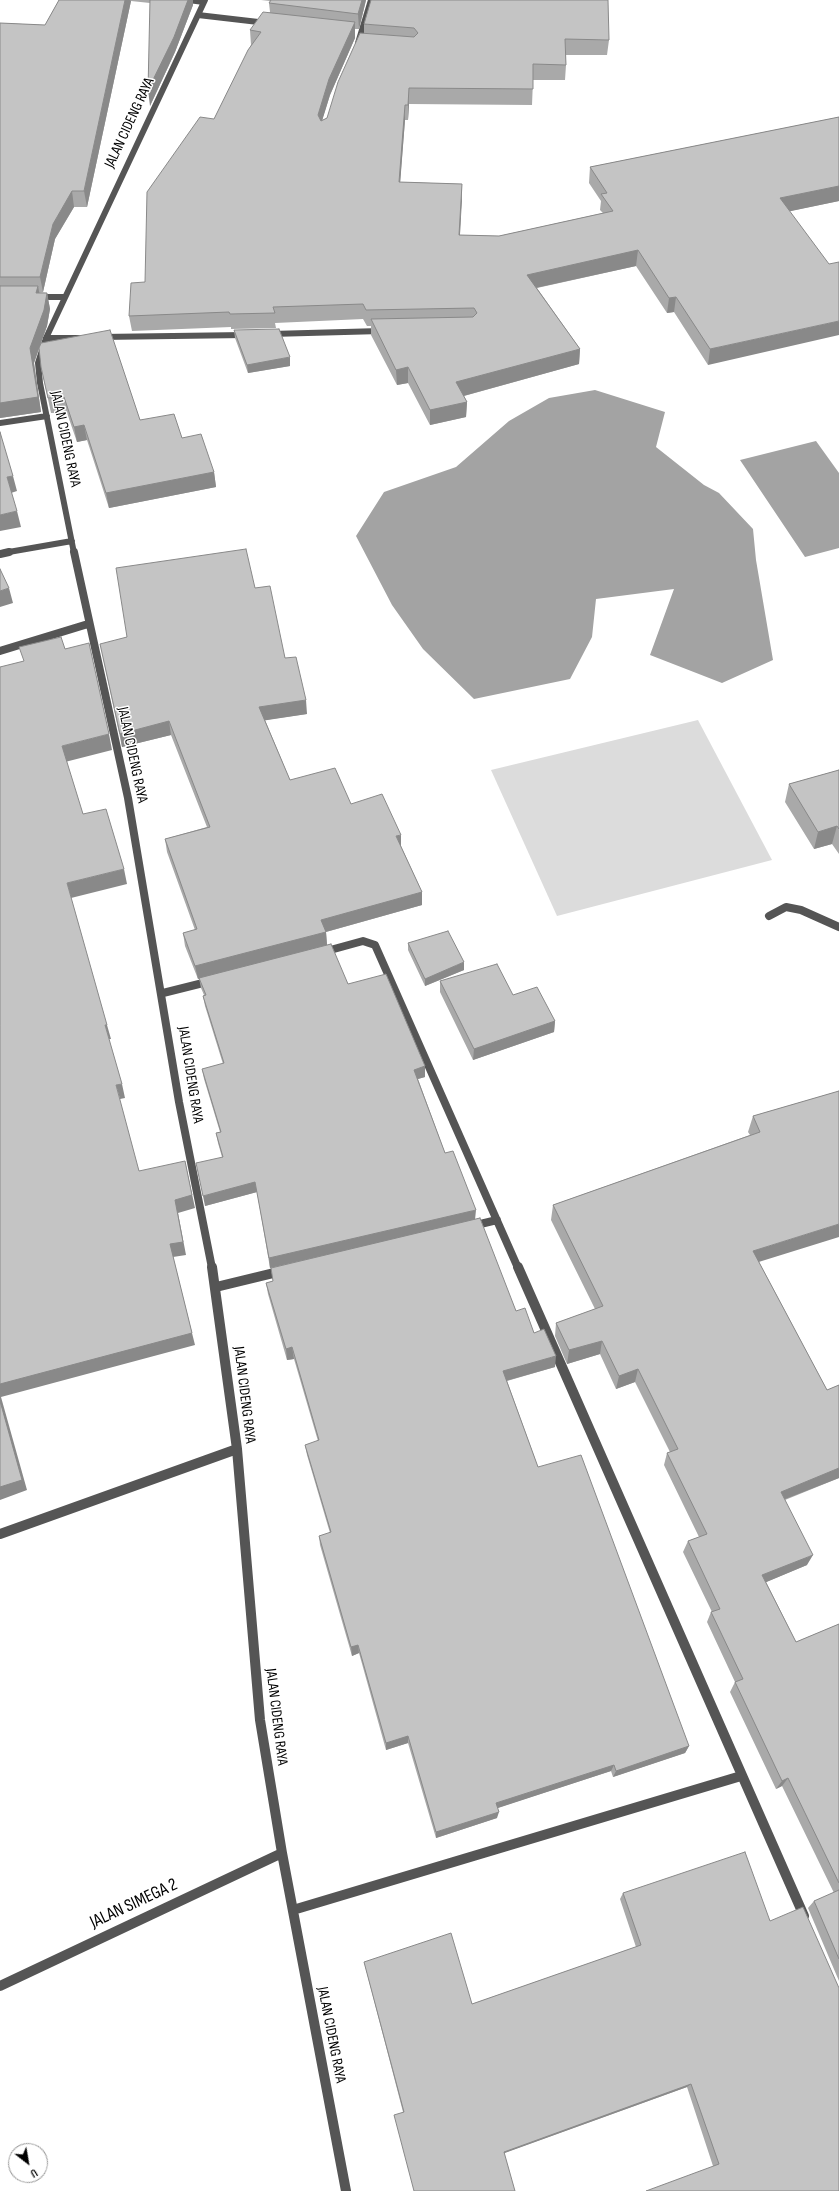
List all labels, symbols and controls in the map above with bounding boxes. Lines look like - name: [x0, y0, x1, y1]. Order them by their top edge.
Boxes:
- street label: JALAN CIDENG RAYA: [101, 75, 159, 171]
- street label: JALAN CIDENG RAYA: [46, 389, 84, 489]
- street label: JALAN CIDENG RAYA: [113, 705, 151, 805]
- street label: JALAN CIDENG RAYA: [173, 1025, 207, 1125]
- street label: JALAN CIDENG RAYA: [229, 1345, 259, 1445]
- street label: JALAN CIDENG RAYA: [261, 1667, 291, 1767]
- street label: JALAN SIMEGA 2: [87, 1874, 181, 1934]
- street label: JALAN CIDENG RAYA: [313, 1985, 349, 2085]
- north arrow: [8, 2143, 48, 2183]
- text: U: [28, 2166, 40, 2180]

